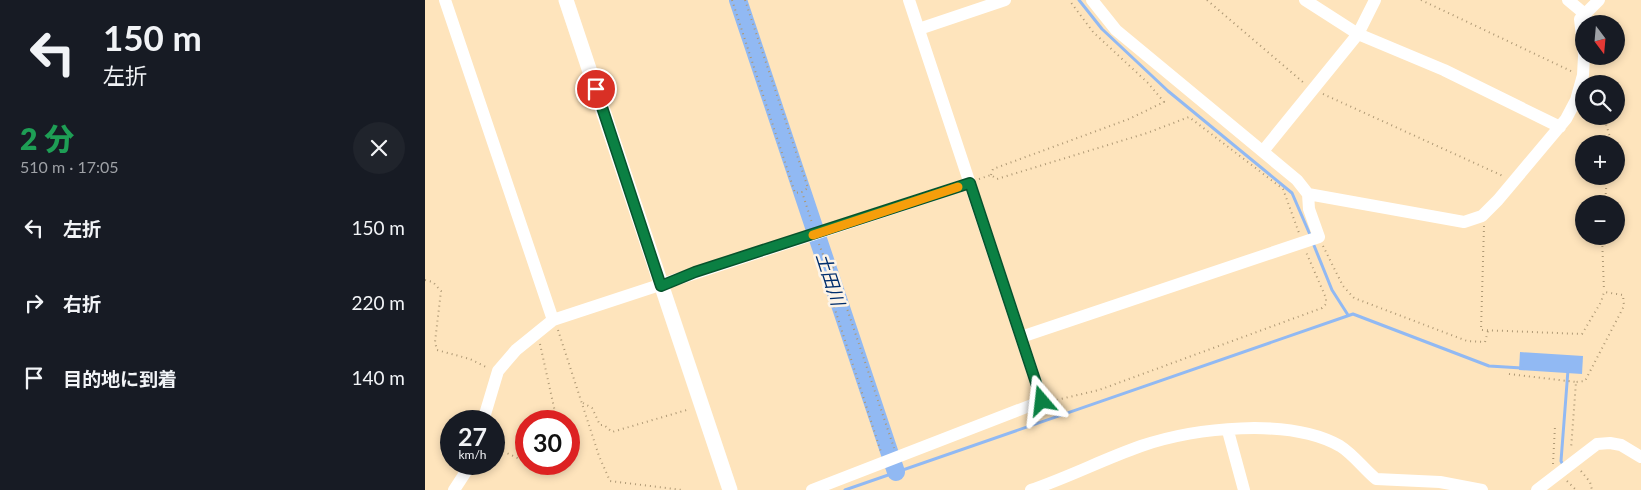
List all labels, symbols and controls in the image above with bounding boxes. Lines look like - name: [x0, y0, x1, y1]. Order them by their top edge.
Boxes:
- north arrow: [1575, 15, 1625, 65]
- map controls: [1575, 15, 1625, 245]
- text: 150 m: [103, 16, 202, 58]
- icon: left: [20, 20, 85, 85]
- text: 左折: [103, 62, 147, 89]
- pin: [575, 68, 617, 110]
- icon: arrive: [582, 75, 610, 103]
- button: search: [1575, 75, 1625, 125]
- text: 2 分: [20, 120, 74, 156]
- button: close: [353, 122, 405, 174]
- button: +: [1575, 135, 1625, 185]
- text: 510 m · 17:05: [20, 157, 119, 176]
- button: −: [1575, 195, 1625, 245]
- icon: left: [20, 214, 48, 242]
- text: 150 m: [351, 216, 405, 239]
- text: 左折: [63, 217, 101, 240]
- water label: 土田川: [812, 250, 850, 310]
- icon: right: [20, 289, 48, 317]
- text: 220 m: [351, 291, 405, 314]
- text: 右折: [63, 292, 101, 315]
- icon: arrive: [20, 364, 48, 392]
- text: 140 m: [351, 366, 405, 389]
- text: 目的地に到着: [63, 367, 177, 390]
- position arrow: [1015, 374, 1067, 426]
- speed limit sign: 30: [515, 410, 580, 475]
- text: 27: [458, 421, 487, 451]
- text: km/h: [458, 447, 487, 462]

